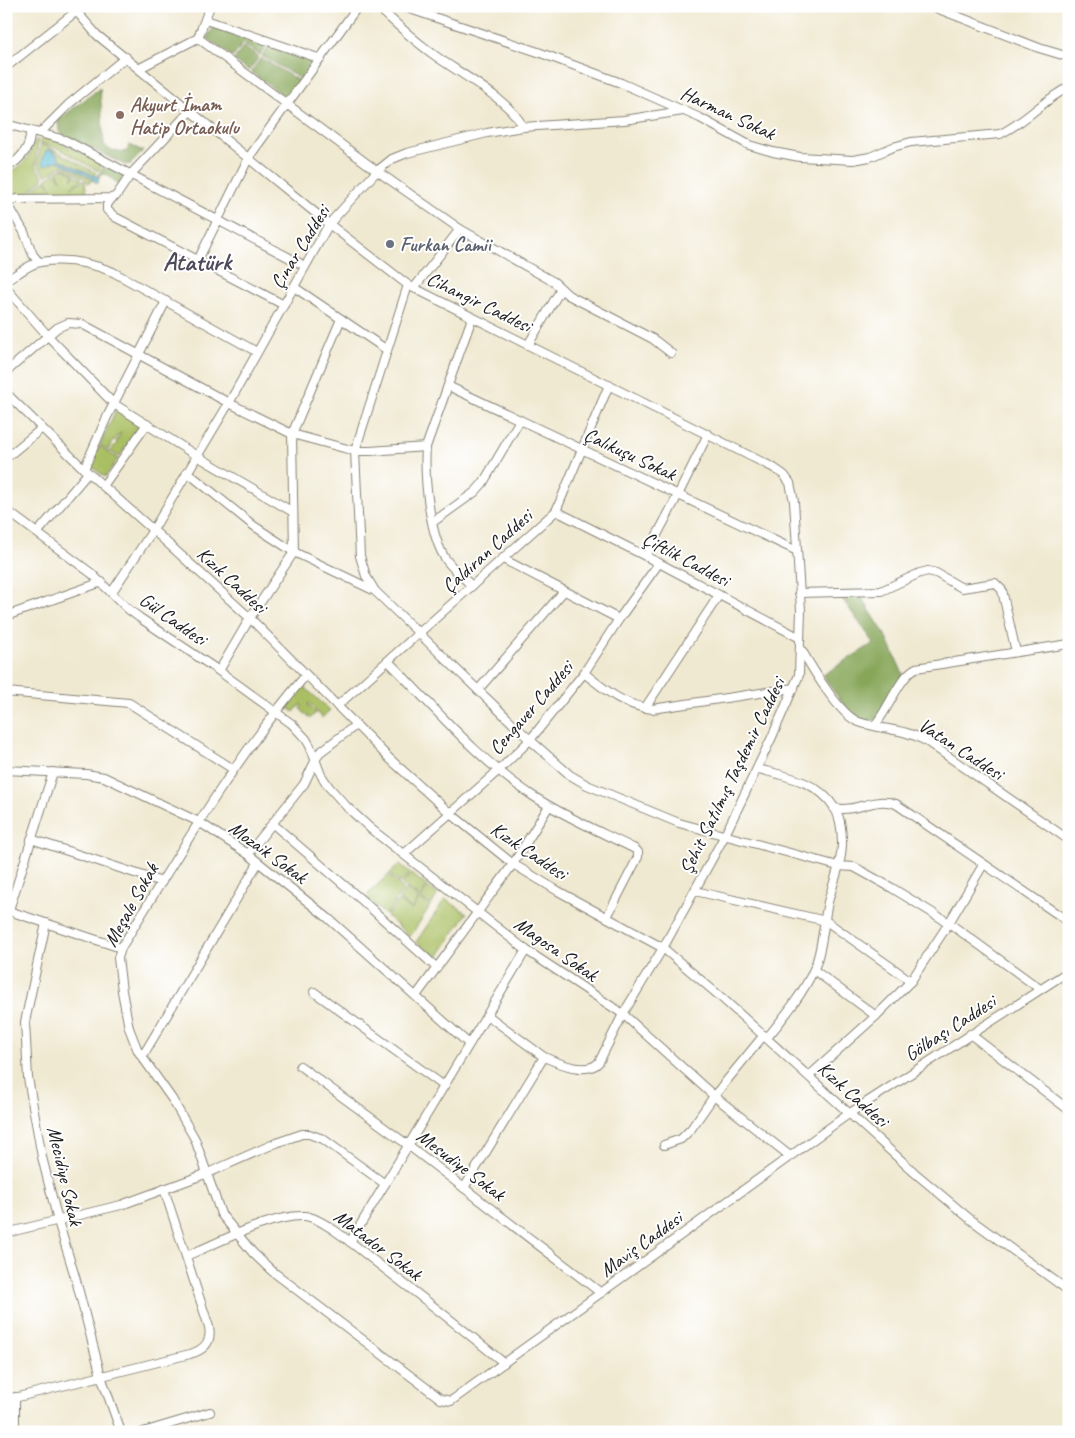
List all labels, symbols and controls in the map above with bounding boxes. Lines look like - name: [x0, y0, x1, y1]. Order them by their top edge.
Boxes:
- street label: Harman Sokak: [677, 80, 781, 146]
- place label: Akyurt İmam Hatip Ortaokulu: [130, 92, 240, 140]
- marker: Akyurt İmam Hatip Ortaokulu: [114, 109, 126, 121]
- street label: Çınar Caddesi: [265, 199, 337, 293]
- place label: Furkan Camii: [400, 232, 494, 257]
- marker: Furkan Camii: [384, 238, 396, 250]
- district label: Atatürk: [163, 246, 234, 278]
- street label: Cihangir Caddesi: [423, 266, 537, 339]
- street label: Çalıkuşu Sokak: [580, 422, 682, 487]
- street label: Çaldıran Caddesi: [437, 502, 539, 598]
- street label: Çiftlik Caddesi: [638, 526, 736, 593]
- street label: Kızık Caddesi: [192, 541, 274, 620]
- street label: Gül Caddesi: [135, 587, 213, 652]
- street label: Cengaver Caddesi: [483, 654, 580, 760]
- street label: Şehit Satılmış Taşdemir Caddesi: [673, 672, 792, 878]
- street label: Vatan Caddesi: [914, 712, 1010, 787]
- street label: Mozaik Sokak: [224, 815, 313, 890]
- street label: Kızık Caddesi: [486, 816, 574, 887]
- street label: Meşale Sokak: [98, 858, 165, 951]
- street label: Magosa Sokak: [509, 911, 604, 988]
- street label: Gölbaşı Caddesi: [900, 988, 1002, 1067]
- street label: Kızık Caddesi: [812, 1056, 895, 1134]
- street label: Mecidiye Sokak: [41, 1124, 89, 1230]
- street label: Mesudiye Sokak: [412, 1124, 512, 1207]
- street label: Matador Sokak: [329, 1204, 428, 1287]
- street label: Maviş Caddesi: [595, 1204, 689, 1282]

